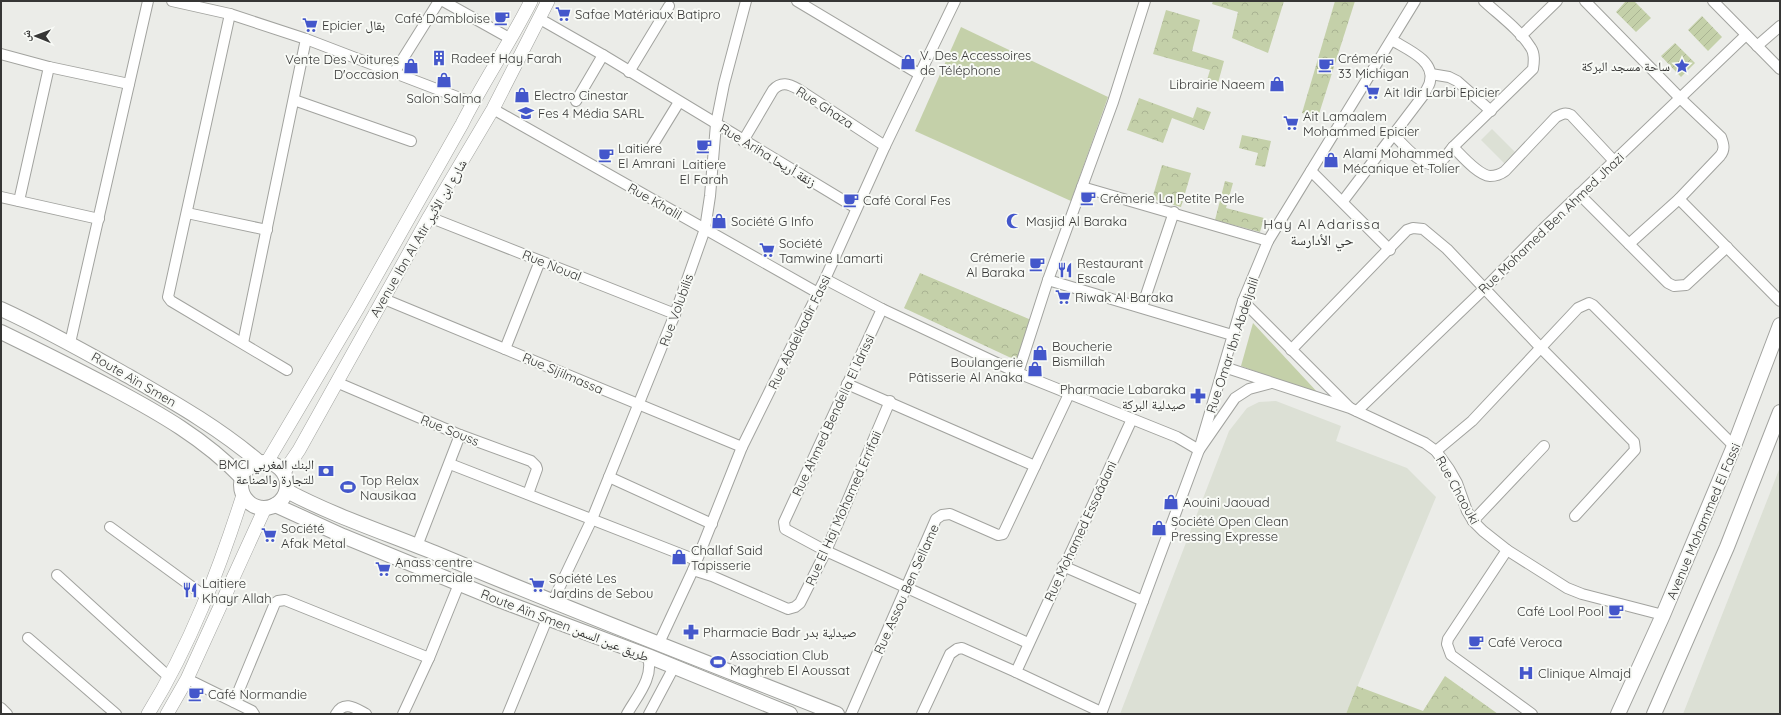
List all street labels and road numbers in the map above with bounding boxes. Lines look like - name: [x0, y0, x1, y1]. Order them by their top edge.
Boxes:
- street label: Rue Ghaza: [793, 83, 857, 131]
- street label: Rue Ariha زنقة أريحا: [716, 120, 819, 191]
- street label: Rue Mohamed Ben Ahmed Jhazi: [1475, 149, 1627, 297]
- street label: Avenue Ibn Al Atir شارع ابن الأثير: [366, 156, 472, 321]
- street label: Rue Khalil: [625, 179, 685, 223]
- street label: Rue Noual: [520, 246, 584, 284]
- street label: Rue Volubilis: [655, 272, 697, 348]
- street label: Rue Abdelkadir Fassi: [764, 272, 834, 392]
- street label: Rue Omar Ibn Abdeljalil: [1202, 275, 1262, 415]
- street label: Rue Ahmed Bendella El Idrissi: [788, 331, 878, 499]
- street label: Route Aïn Smen: [89, 348, 179, 410]
- street label: Rue Sijilmassa: [520, 349, 606, 397]
- street label: Rue Souss: [418, 411, 482, 449]
- street label: Rue El Haj Mohamed Errifaii: [802, 428, 884, 588]
- street label: Avenue Mohammed El Fassi: [1663, 440, 1743, 602]
- street label: Rue Chaouki: [1433, 453, 1483, 527]
- street label: Rue Mohamed Essaâdani: [1040, 458, 1120, 604]
- street label: Rue Assou Ben Sellame: [870, 521, 942, 657]
- street label: Route Aïn Smen طريق عين السمن: [478, 585, 651, 665]

